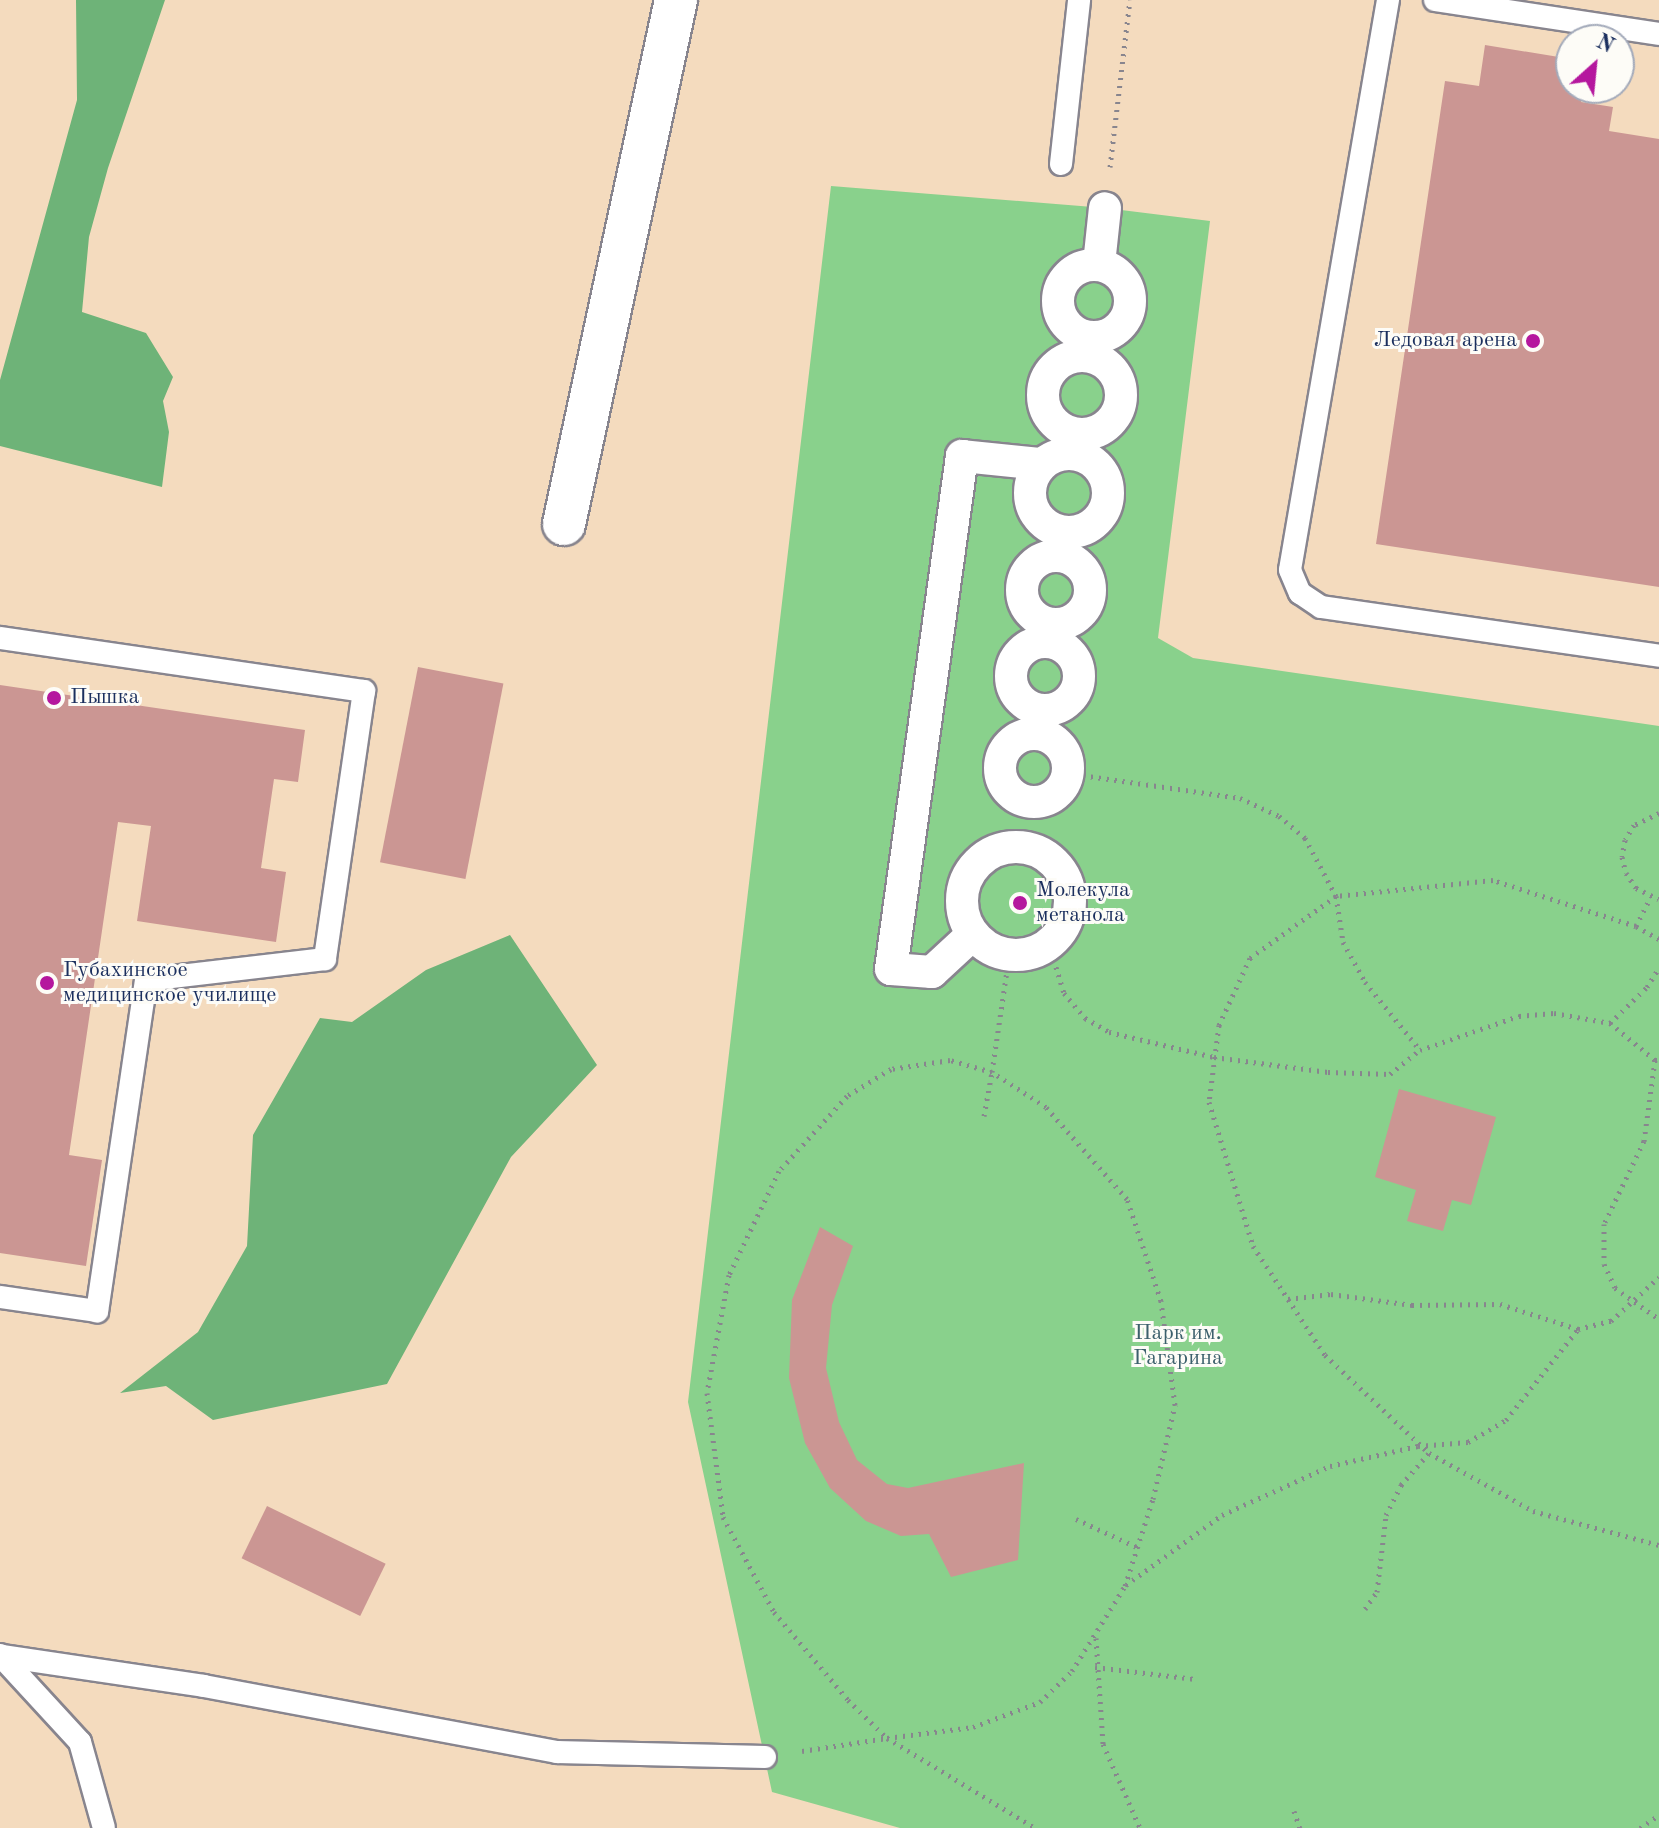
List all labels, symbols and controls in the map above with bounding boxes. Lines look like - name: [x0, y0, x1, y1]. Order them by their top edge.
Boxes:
- north arrow: [1555, 24, 1635, 104]
- text: N: [1593, 31, 1617, 58]
- place label: Ледовая арена: [1374, 328, 1517, 354]
- marker: Ледовая арена: [1524, 332, 1542, 350]
- place label: Пышка: [70, 685, 139, 711]
- marker: Пышка: [45, 689, 63, 707]
- place label: Молекула метанола: [1036, 877, 1130, 928]
- marker: Молекула метанола: [1011, 894, 1029, 912]
- place label: Губахинское медицинское училище: [63, 957, 276, 1008]
- marker: Губахинское медицинское училище: [38, 974, 56, 992]
- park label: Парк им. Гагарина: [1133, 1320, 1223, 1372]

